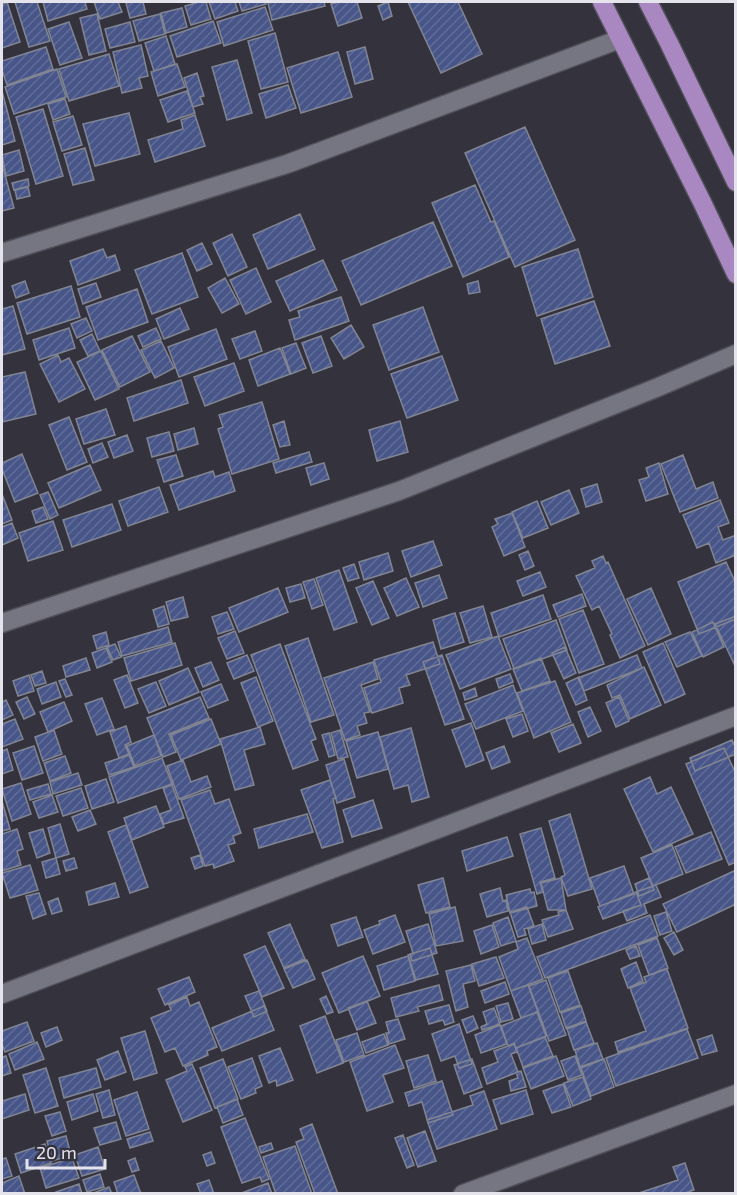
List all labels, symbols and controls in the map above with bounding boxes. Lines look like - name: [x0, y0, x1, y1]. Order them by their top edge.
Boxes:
- scale bar: [27, 1132, 105, 1170]
- text: 20 m: [36, 1141, 77, 1163]

